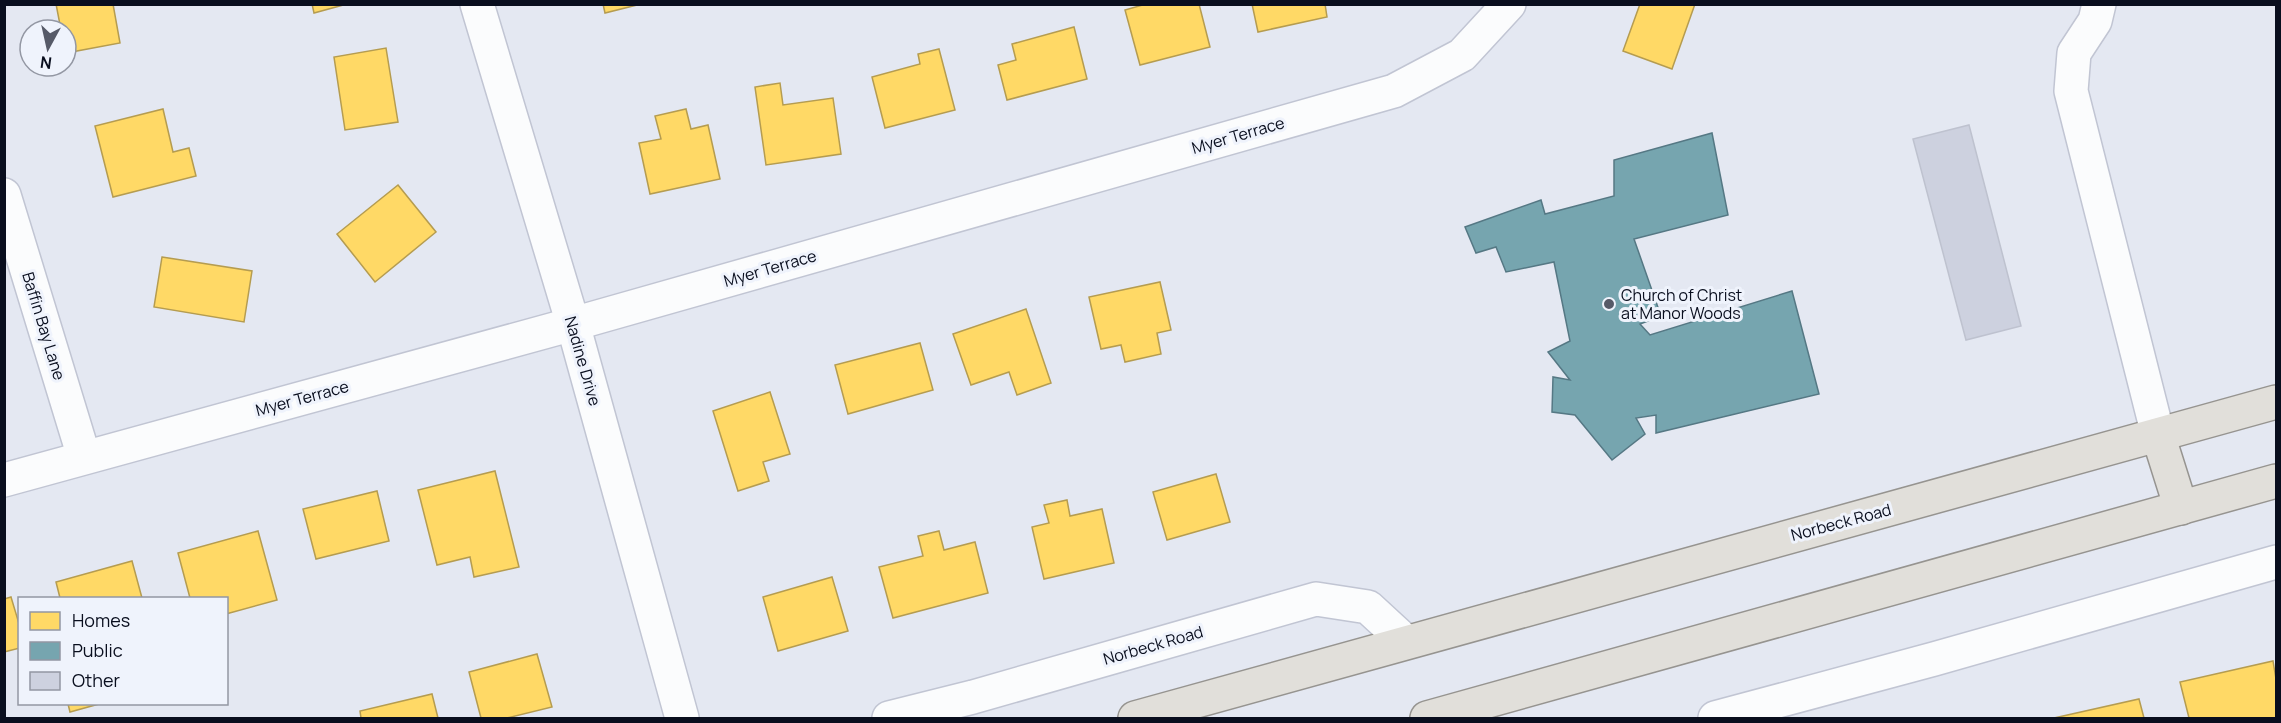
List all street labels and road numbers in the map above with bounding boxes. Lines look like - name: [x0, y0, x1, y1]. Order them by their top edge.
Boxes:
- street label: Myer Terrace: [1189, 111, 1287, 159]
- street label: Myer Terrace: [721, 244, 819, 292]
- street label: Baffin Bay Lane: [17, 269, 71, 383]
- street label: Nadine Drive: [560, 314, 606, 408]
- street label: Myer Terrace: [253, 375, 351, 421]
- street label: Norbeck Road: [1788, 498, 1894, 546]
- street label: Norbeck Road: [1101, 620, 1205, 670]

